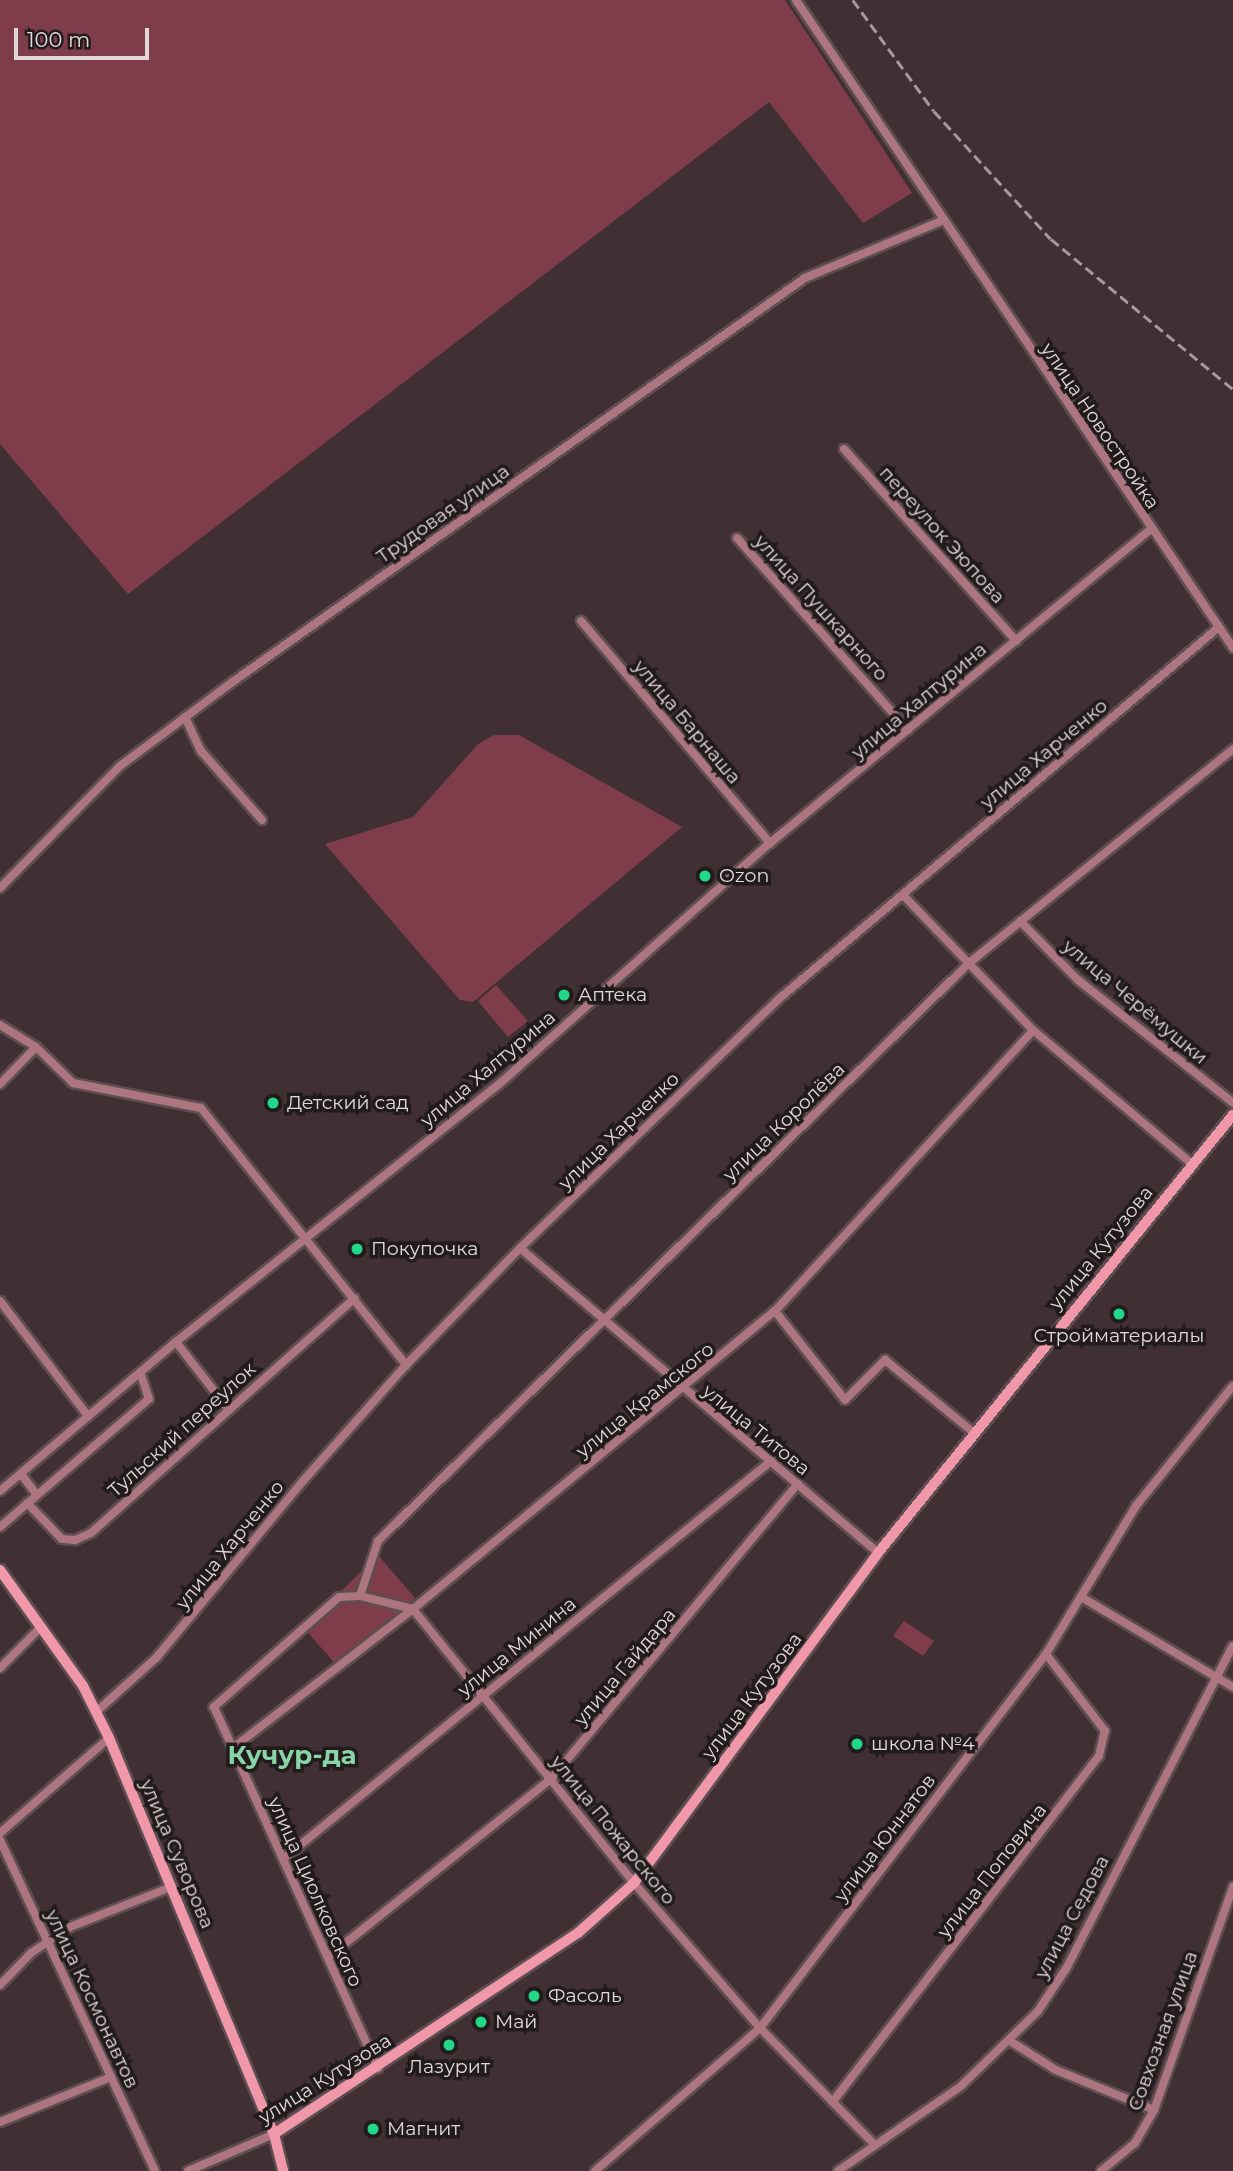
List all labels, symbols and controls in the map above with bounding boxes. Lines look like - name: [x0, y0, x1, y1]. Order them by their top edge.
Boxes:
- scale bar: [18, 14, 152, 58]
- text: 100 m: [27, 27, 90, 52]
- street label: улица Новостройка: [1036, 339, 1164, 513]
- street label: Трудовая улица: [372, 460, 514, 568]
- street label: переулок Эюпова: [874, 462, 1010, 608]
- street label: улица Пушкарного: [749, 530, 893, 686]
- street label: улица Халтурина: [847, 638, 991, 764]
- street label: улица Барнаша: [629, 655, 745, 789]
- street label: улица Харченко: [976, 694, 1112, 814]
- place label: Ozon: [719, 865, 769, 887]
- marker: Ozon: [697, 868, 713, 884]
- street label: улица Черёмушки: [1058, 935, 1212, 1069]
- place label: Аптека: [578, 984, 647, 1006]
- marker: Аптека: [556, 987, 572, 1003]
- street label: улица Халтурина: [416, 1006, 560, 1132]
- street label: улица Королёва: [718, 1058, 850, 1186]
- street label: улица Харченко: [554, 1068, 684, 1194]
- place label: Детский сад: [287, 1092, 409, 1114]
- marker: Детский сад: [265, 1095, 281, 1111]
- street label: улица Кутузова: [1044, 1182, 1158, 1314]
- place label: Покупочка: [371, 1238, 478, 1260]
- marker: Покупочка: [349, 1241, 365, 1257]
- marker: Стройматериалы: [1111, 1306, 1127, 1322]
- place label: Стройматериалы: [1034, 1325, 1204, 1347]
- street label: улица Крамского: [572, 1337, 718, 1463]
- street label: Тульский переулок: [104, 1358, 260, 1502]
- street label: улица Титова: [698, 1380, 814, 1480]
- street label: улица Харченко: [171, 1476, 289, 1614]
- street label: улица Минина: [453, 1592, 581, 1702]
- street label: улица Гайдара: [569, 1604, 681, 1730]
- street label: улица Кутузова: [697, 1628, 807, 1764]
- place label: школа №4: [871, 1733, 975, 1755]
- marker: школа №4: [849, 1736, 865, 1752]
- district label: Кучур-да: [228, 1740, 356, 1772]
- street label: улица Пожарского: [546, 1751, 680, 1909]
- street label: улица Юннатов: [830, 1770, 940, 1906]
- street label: улица Суворова: [135, 1776, 219, 1932]
- street label: улица Циолковского: [263, 1793, 367, 1991]
- street label: улица Поповича: [933, 1799, 1051, 1943]
- street label: улица Седова: [1030, 1852, 1114, 1982]
- street label: улица Космонавтов: [41, 1906, 143, 2092]
- street label: Совхозная улица: [1123, 1948, 1203, 2114]
- place label: Фасоль: [548, 1985, 622, 2007]
- marker: Фасоль: [526, 1988, 542, 2004]
- place label: Май: [495, 2011, 537, 2033]
- marker: Май: [473, 2014, 489, 2030]
- street label: улица Кутузова: [254, 2029, 396, 2129]
- marker: Лазурит: [441, 2037, 457, 2053]
- place label: Лазурит: [408, 2056, 490, 2078]
- place label: Магнит: [387, 2118, 460, 2140]
- marker: Магнит: [365, 2121, 381, 2137]

